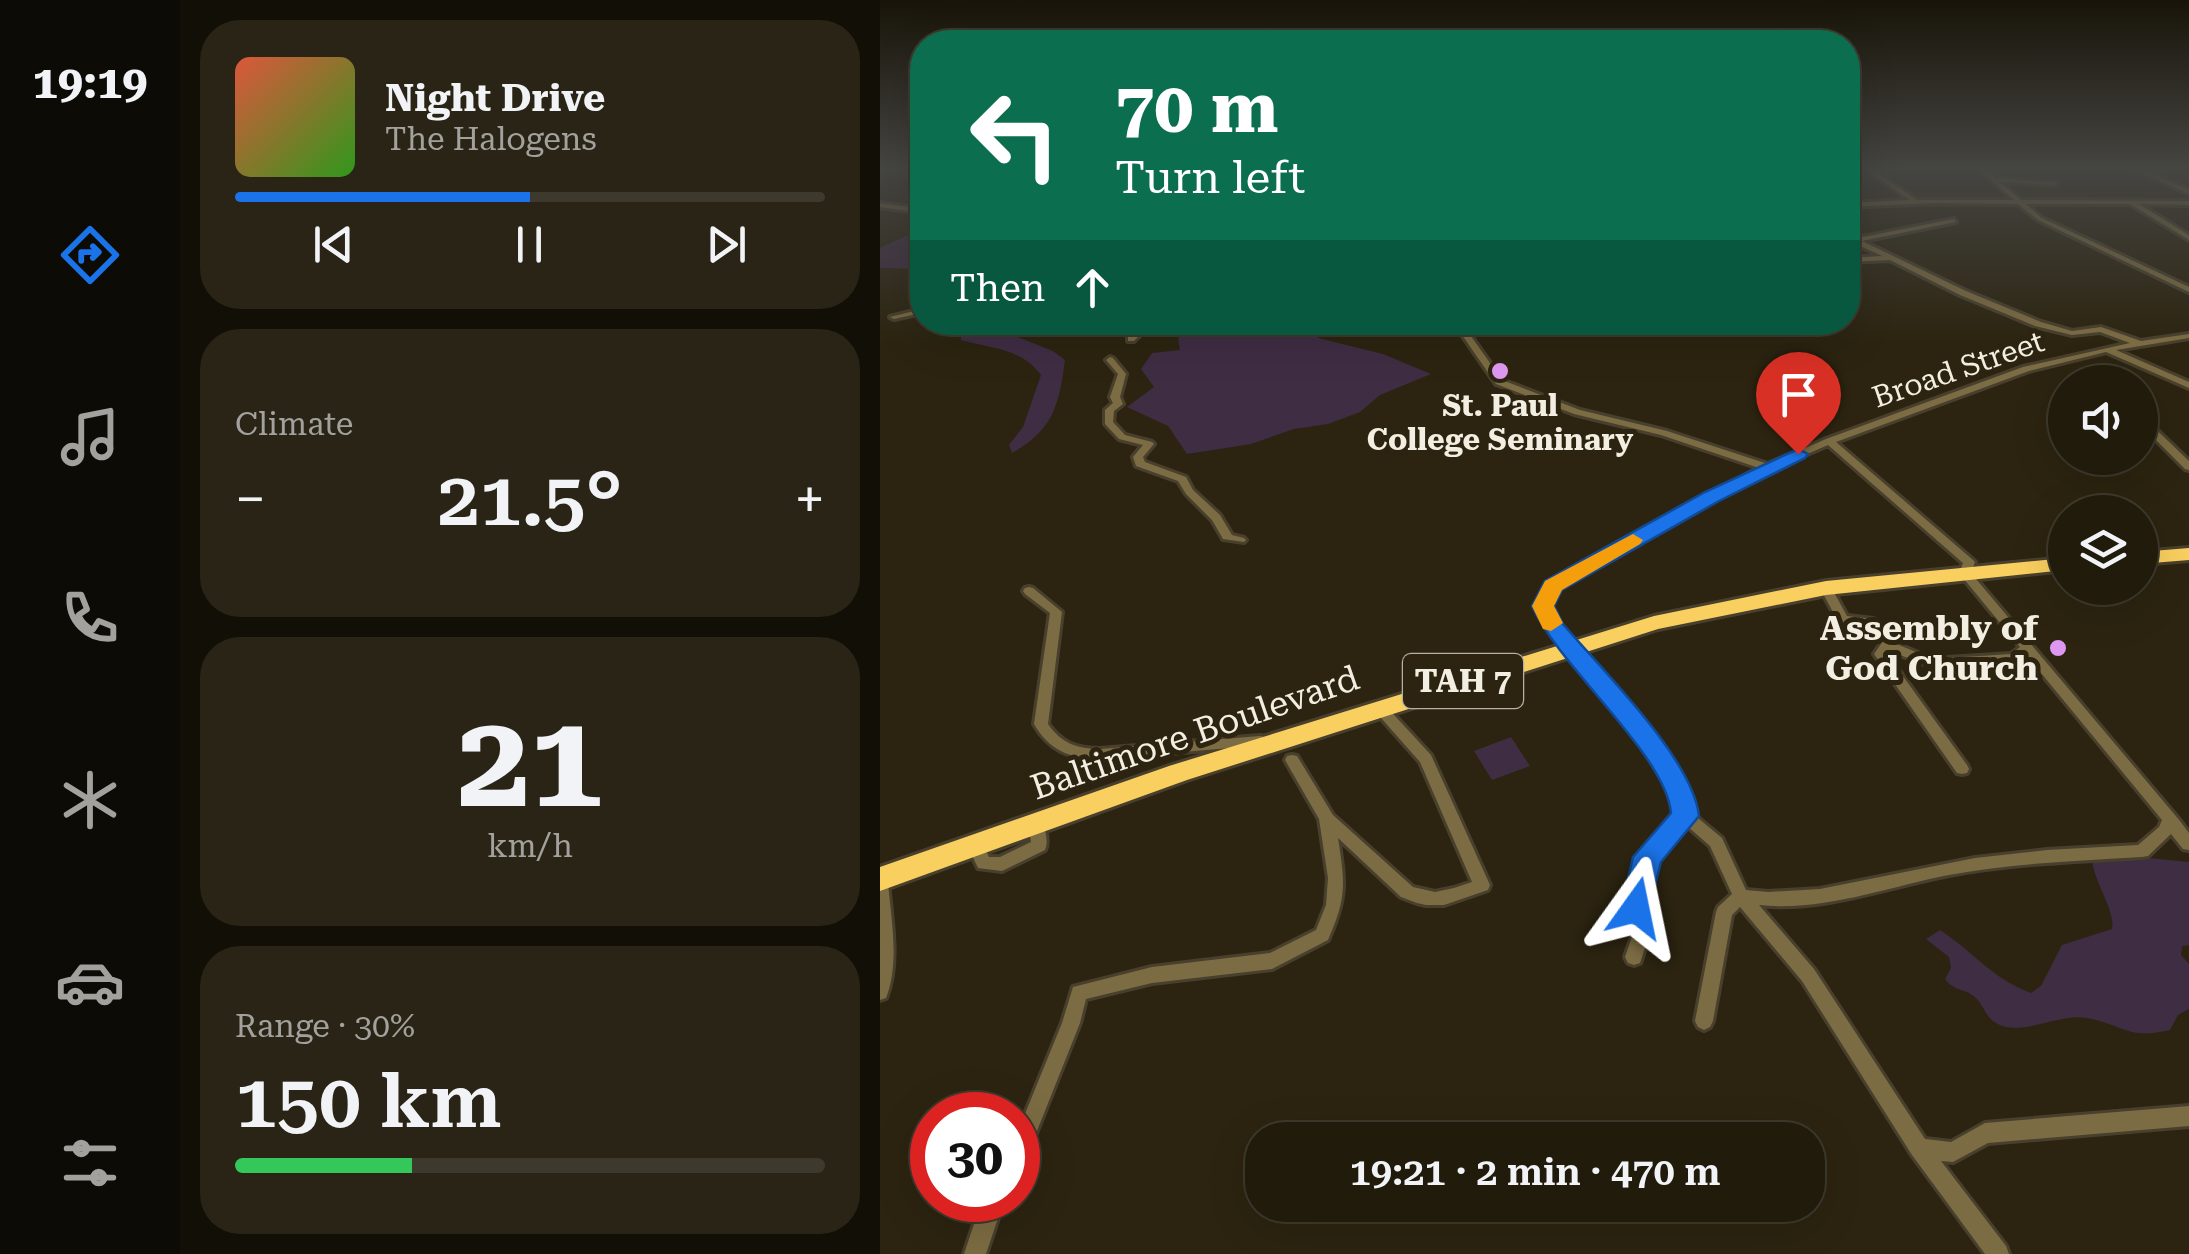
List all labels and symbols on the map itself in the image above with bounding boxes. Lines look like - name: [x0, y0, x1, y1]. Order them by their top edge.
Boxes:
- street label: Broad Street: [1868, 323, 2048, 415]
- pin: [1756, 352, 1841, 455]
- marker: St. Paul College Seminary: [1489, 360, 1511, 382]
- place label: St. Paul College Seminary: [1367, 388, 1633, 457]
- place label: Assembly of God Church: [1820, 608, 2039, 689]
- marker: Assembly of God Church: [2047, 637, 2069, 659]
- road number: TAH 7: [1403, 654, 1523, 708]
- street label: Baltimore Boulevard: [1026, 658, 1364, 808]
- position arrow: [1584, 856, 1688, 960]
- speed limit sign: 30: [910, 1092, 1040, 1222]

